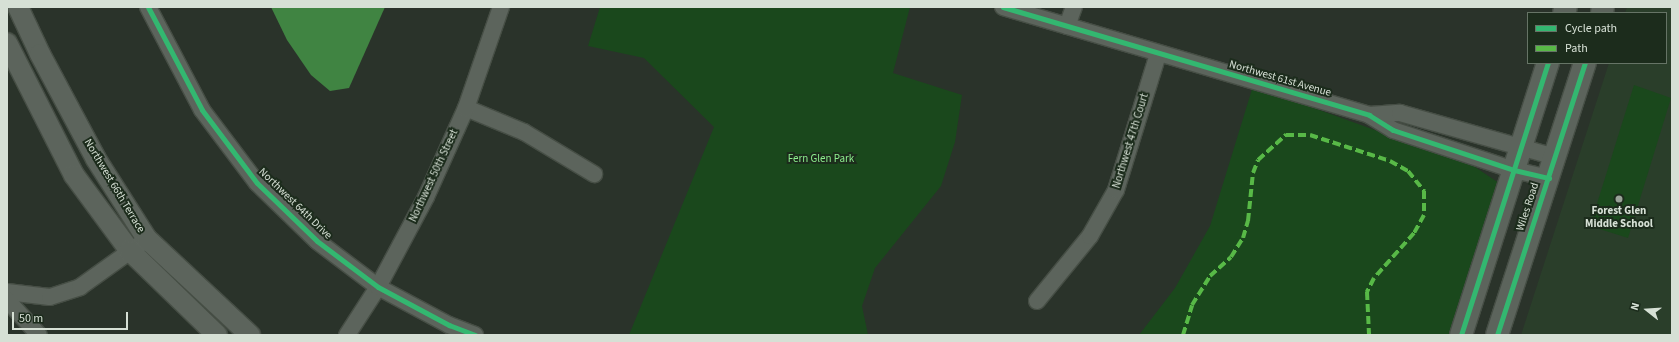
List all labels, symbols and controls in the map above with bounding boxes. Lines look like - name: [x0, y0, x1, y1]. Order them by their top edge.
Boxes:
- legend: [1527, 12, 1667, 64]
- text: Cycle path: [1565, 20, 1617, 37]
- text: Path: [1565, 40, 1588, 57]
- street label: Northwest 61st Avenue: [1228, 58, 1332, 100]
- street label: Northwest 47th Court: [1110, 92, 1152, 190]
- street label: Northwest 50th Street: [407, 128, 461, 224]
- street label: Northwest 66th Terrace: [81, 137, 147, 235]
- park label: Fern Glen Park: [788, 152, 854, 166]
- street label: Northwest 64th Drive: [256, 166, 334, 242]
- street label: Wiles Road: [1514, 181, 1542, 233]
- marker: Forest Glen Middle School: [1614, 194, 1624, 204]
- place label: Forest Glen Middle School: [1585, 205, 1653, 231]
- north arrow: [1627, 290, 1667, 330]
- text: N: [1627, 301, 1643, 312]
- scale bar: [14, 304, 130, 330]
- text: 50 m: [19, 310, 43, 327]

